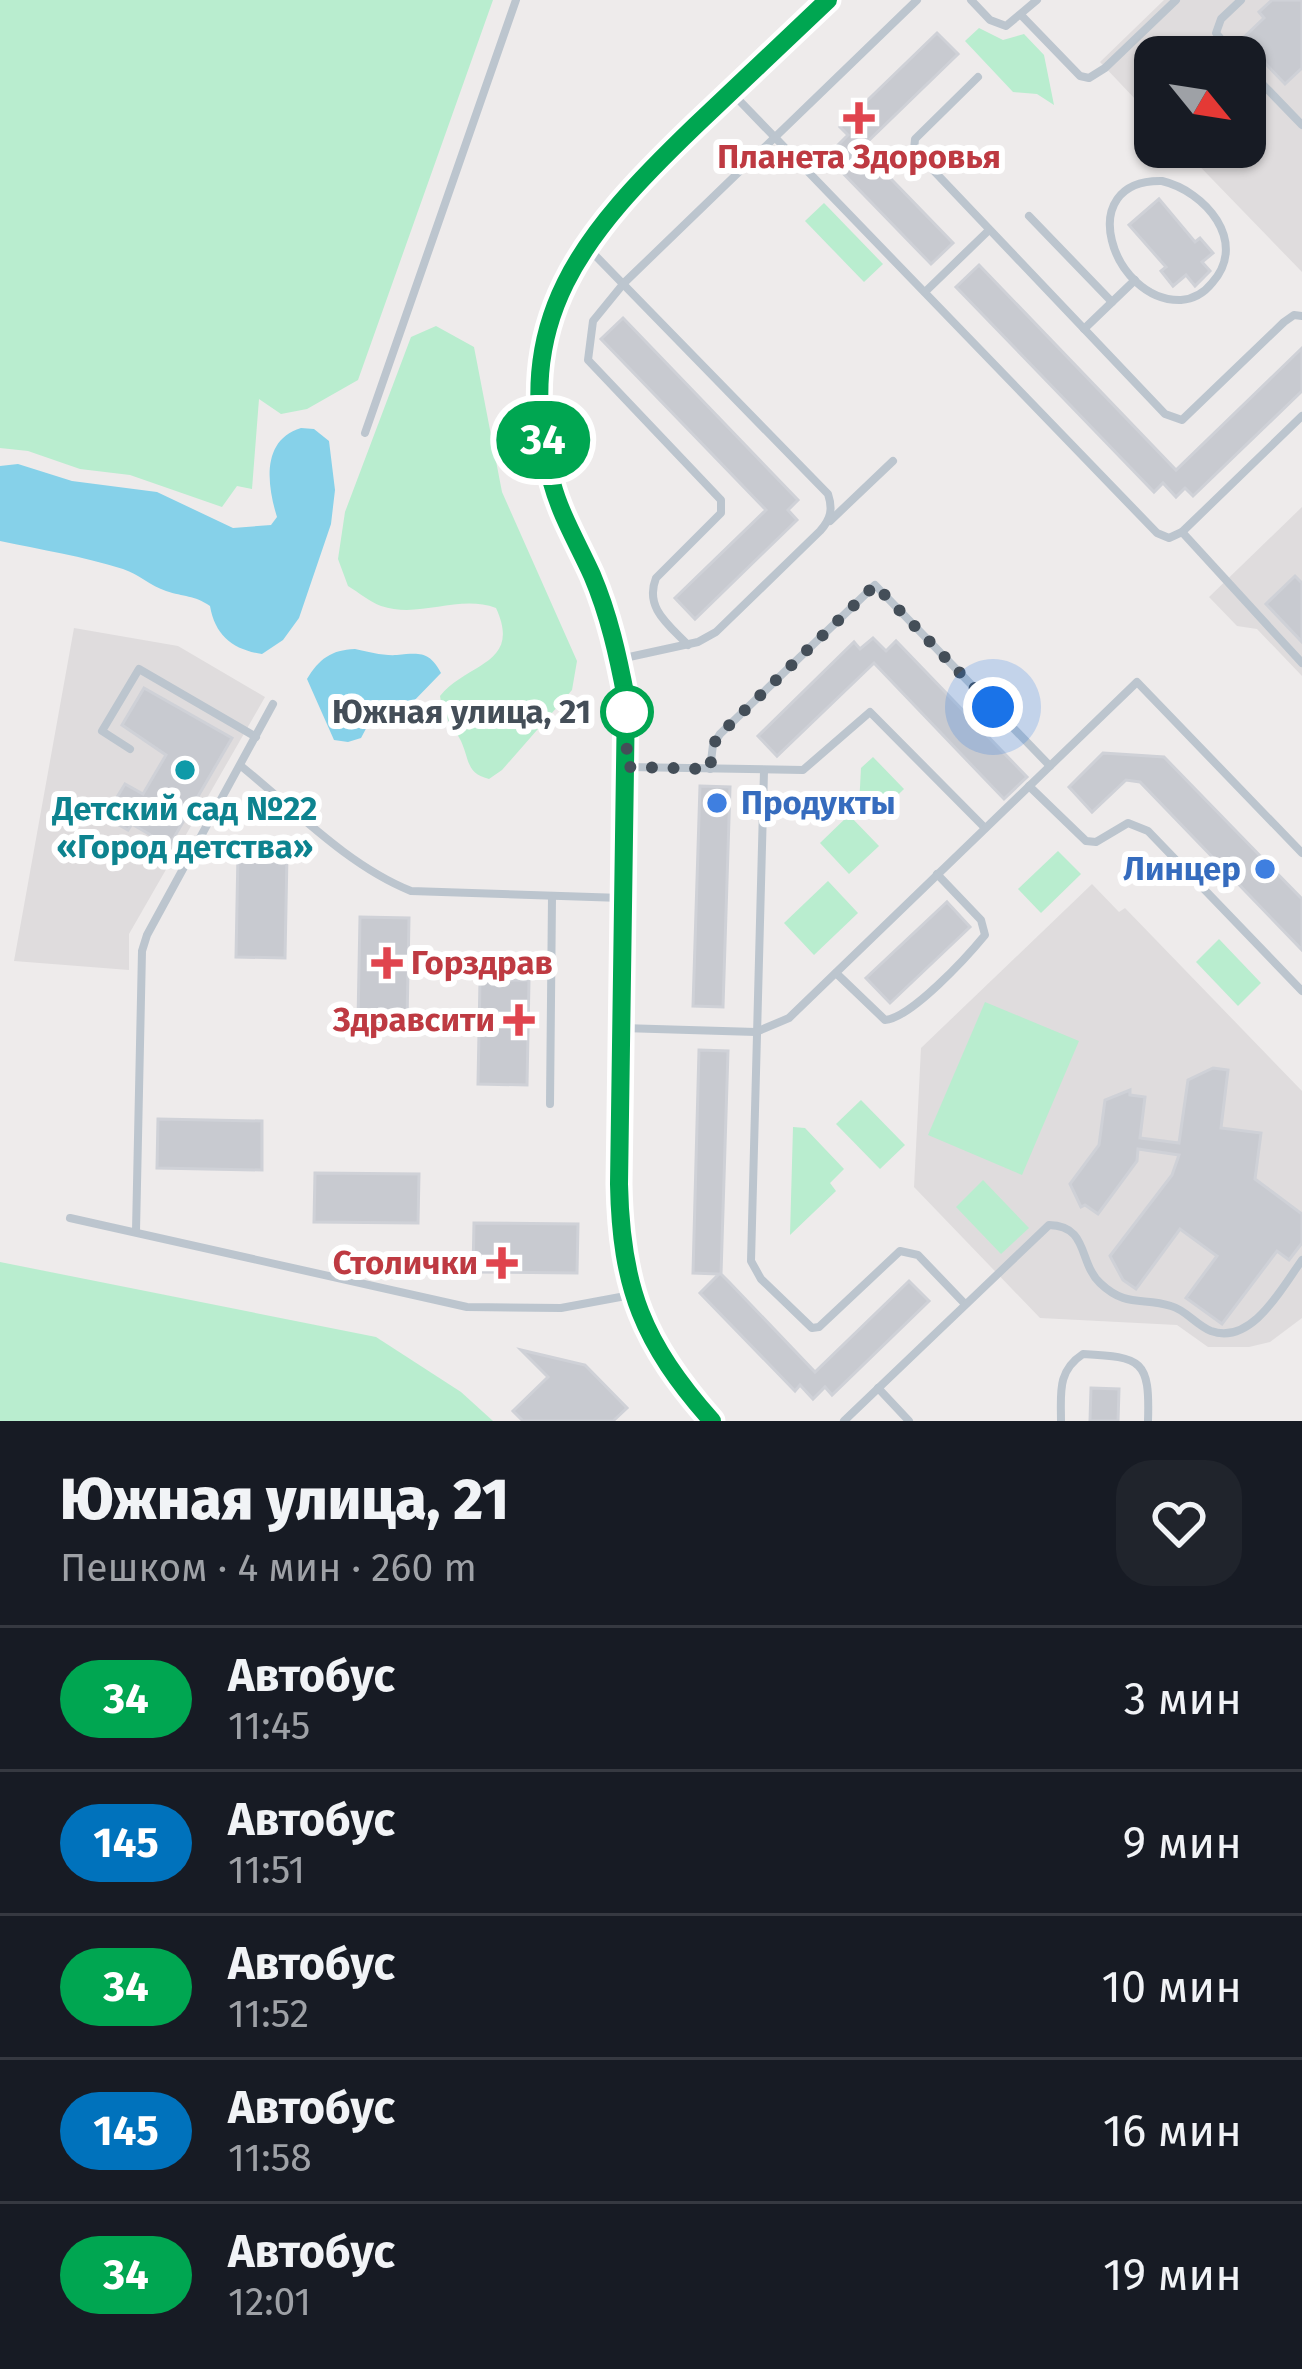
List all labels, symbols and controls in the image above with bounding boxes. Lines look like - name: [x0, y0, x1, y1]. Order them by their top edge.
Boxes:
- north arrow: [1134, 36, 1266, 168]
- map controls: [1134, 36, 1266, 168]
- marker: Планета Здоровья: [846, 105, 872, 131]
- place label: Планета Здоровья: [717, 137, 1001, 177]
- line badge: 34: [489, 401, 597, 479]
- text: 34: [520, 415, 566, 465]
- your location: [963, 677, 1023, 737]
- marker: Южная улица, 21: [602, 687, 652, 737]
- place label: Южная улица, 21: [332, 692, 591, 732]
- marker: Детский сад №22 «Город детства»: [172, 757, 198, 783]
- place label: Продукты: [741, 783, 896, 823]
- place label: Детский сад №22 «Город детства»: [52, 789, 317, 867]
- marker: Продукты: [704, 790, 730, 816]
- place label: Линцер: [1123, 849, 1241, 889]
- marker: Линцер: [1252, 856, 1278, 882]
- place label: Горздрав: [411, 943, 553, 983]
- marker: Горздрав: [374, 950, 400, 976]
- place label: Здравсити: [332, 1000, 495, 1040]
- marker: Здравсити: [506, 1007, 532, 1033]
- place label: Столички: [333, 1243, 478, 1283]
- marker: Столички: [489, 1250, 515, 1276]
- button: heart: [1116, 1460, 1242, 1586]
- text: Южная улица, 21: [60, 1466, 509, 1534]
- text: Пешком · 4 мин · 260 m: [60, 1545, 477, 1591]
- text: Автобус: [228, 1649, 395, 1703]
- text: 3 мин: [1124, 1672, 1242, 1726]
- text: 34: [103, 1674, 149, 1724]
- text: 11:45: [228, 1703, 310, 1749]
- text: Автобус: [228, 1793, 395, 1847]
- text: 9 мин: [1123, 1816, 1242, 1870]
- text: 145: [93, 1818, 159, 1868]
- text: 11:51: [228, 1847, 305, 1893]
- text: Автобус: [228, 1937, 395, 1991]
- text: 10 мин: [1102, 1960, 1242, 2014]
- text: 34: [103, 1962, 149, 2012]
- text: 11:52: [228, 1991, 309, 2037]
- text: Автобус: [228, 2081, 395, 2135]
- text: 16 мин: [1103, 2104, 1242, 2158]
- text: 145: [93, 2106, 159, 2156]
- text: 11:58: [228, 2135, 312, 2181]
- text: Автобус: [228, 2225, 395, 2279]
- text: 19 мин: [1103, 2248, 1242, 2302]
- text: 34: [103, 2250, 149, 2300]
- text: 12:01: [228, 2279, 311, 2325]

